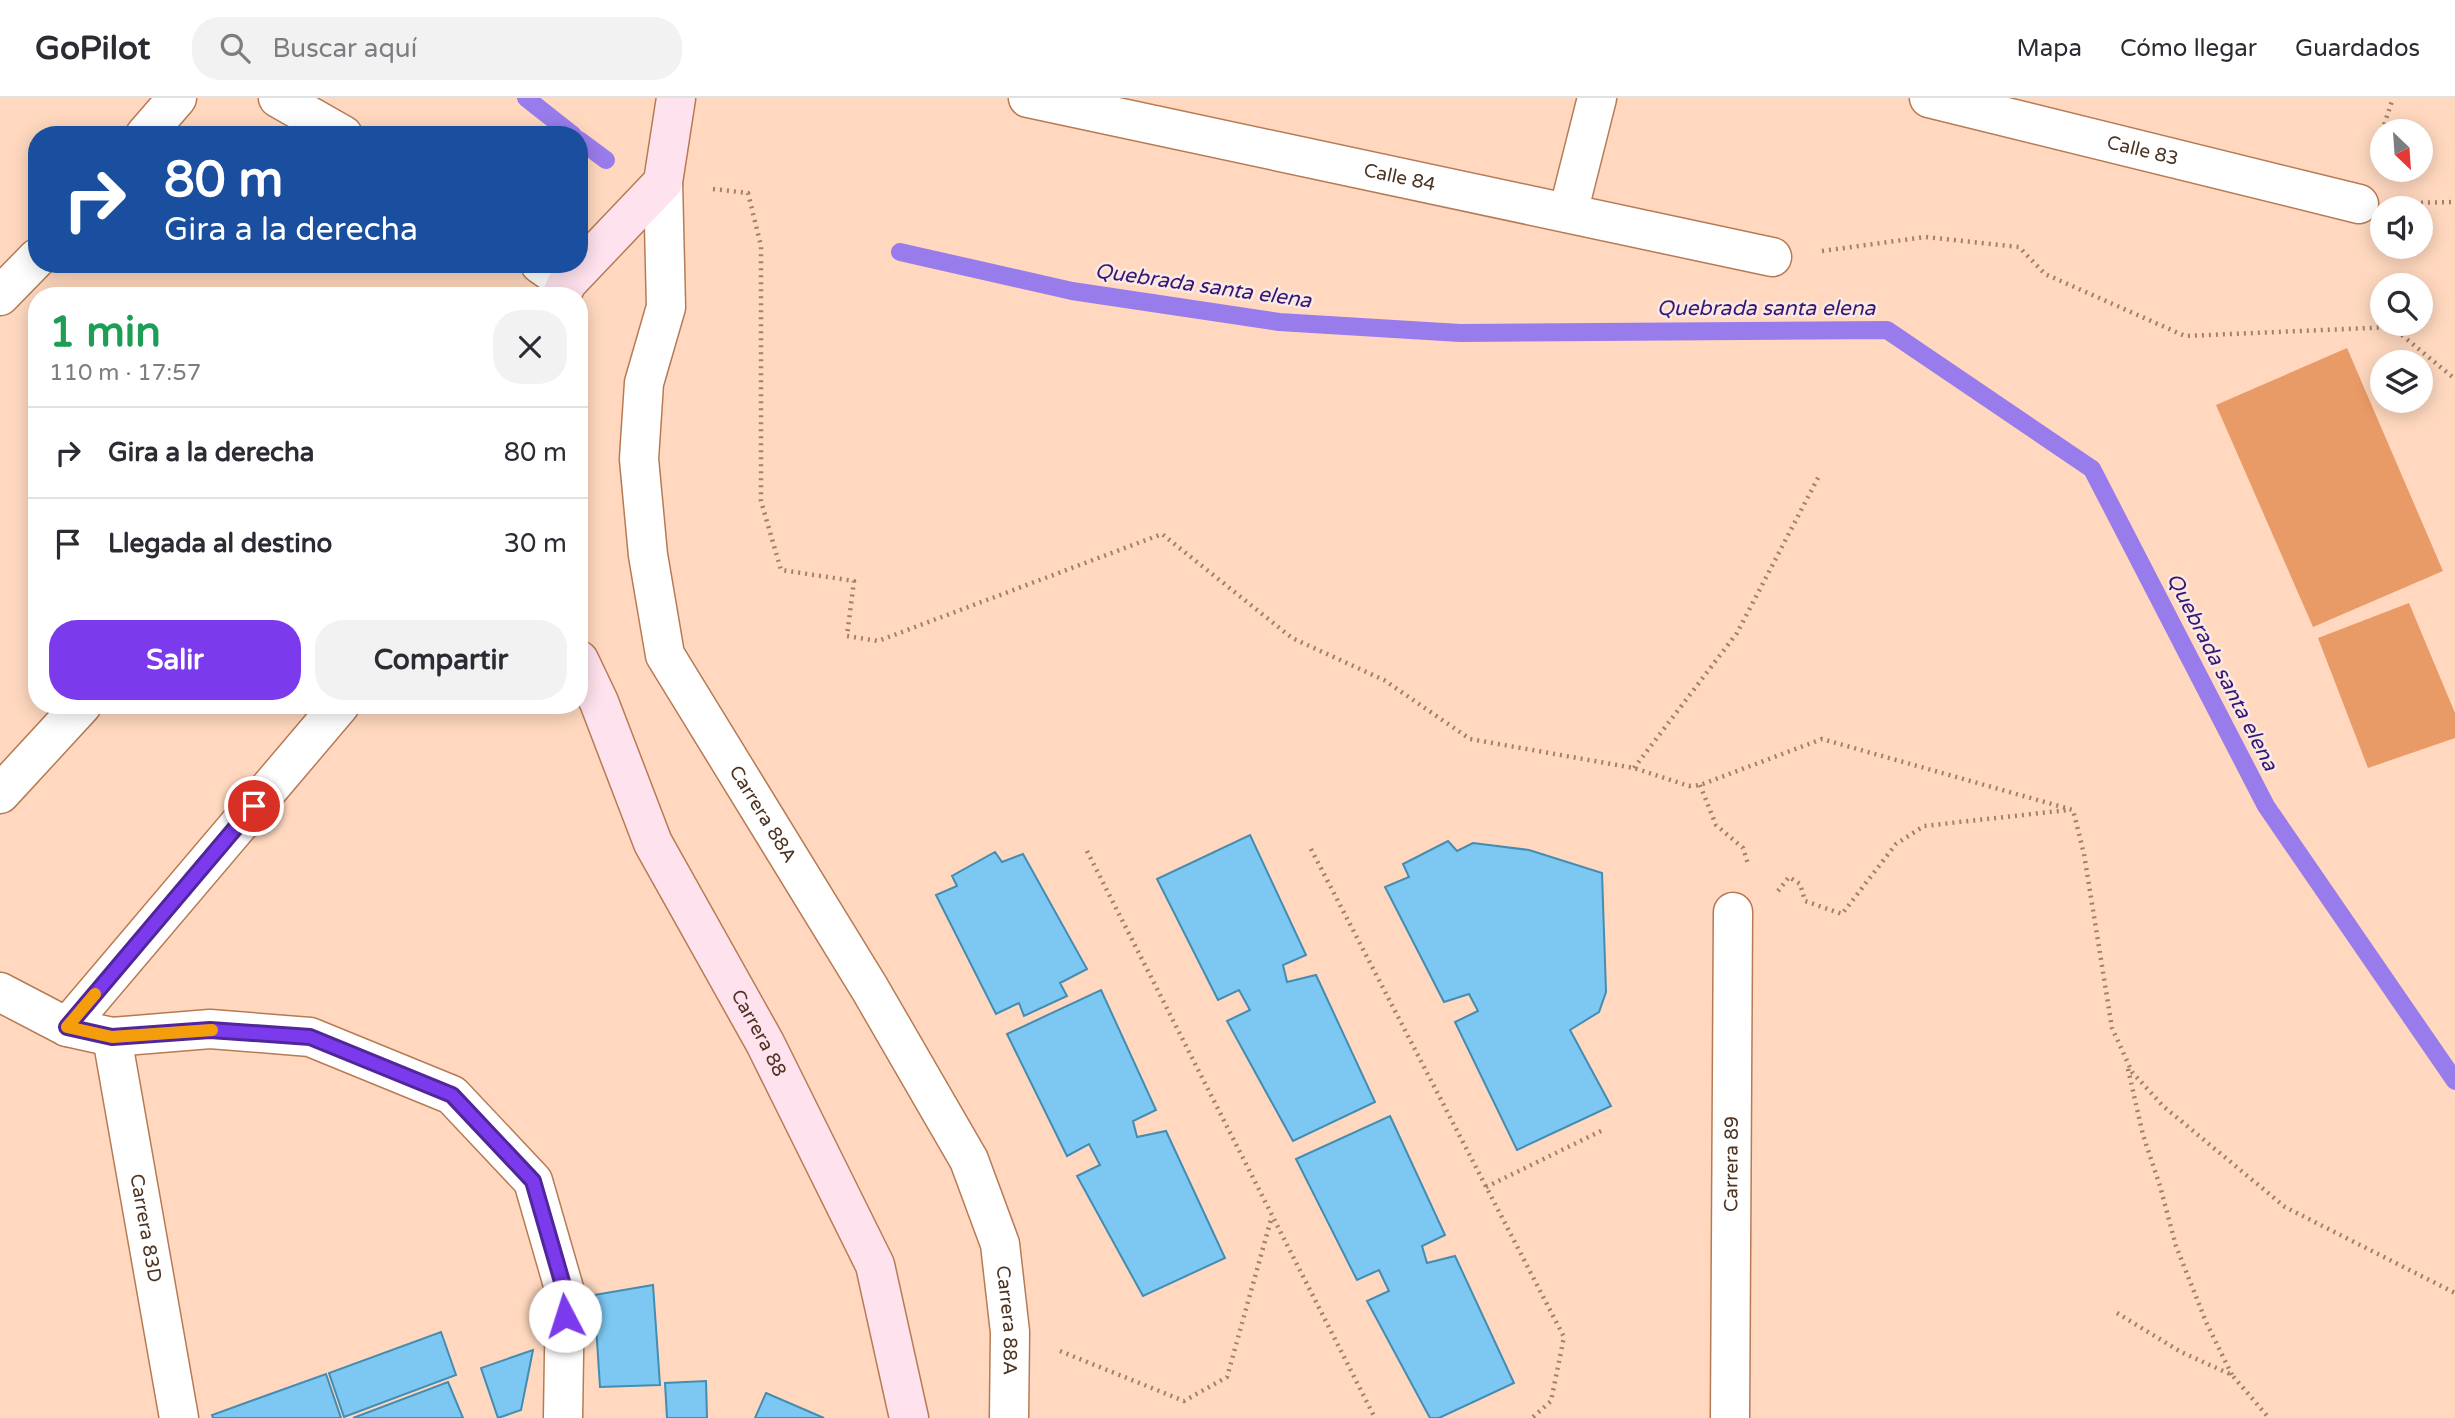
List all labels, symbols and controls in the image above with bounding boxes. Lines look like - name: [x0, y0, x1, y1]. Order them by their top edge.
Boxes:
- search box: [192, 17, 682, 80]
- text: GoPilot: [35, 29, 150, 68]
- icon: search: [216, 29, 254, 67]
- text: Buscar aquí: [272, 33, 417, 64]
- text: Mapa: [2017, 34, 2082, 63]
- text: Cómo llegar: [2120, 34, 2257, 63]
- text: Guardados: [2295, 34, 2420, 63]
- north arrow: [2370, 119, 2432, 182]
- map controls: [2370, 119, 2433, 413]
- street label: Calle 83: [2105, 131, 2181, 170]
- text: 80 m: [164, 151, 283, 210]
- icon: right: [49, 154, 140, 245]
- street label: Calle 84: [1362, 159, 1438, 196]
- button: sound: [2370, 196, 2433, 259]
- text: Gira a la derecha: [164, 211, 418, 249]
- water label: Quebrada santa elena: [1093, 258, 1314, 314]
- button: search: [2370, 273, 2433, 336]
- water label: Quebrada santa elena: [1657, 296, 1876, 321]
- text: 1 min: [49, 307, 161, 358]
- button: close: [493, 310, 567, 384]
- button: layers: [2370, 350, 2433, 413]
- text: 110 m · 17:57: [49, 359, 201, 387]
- icon: right: [49, 434, 87, 472]
- text: Gira a la derecha: [108, 437, 314, 468]
- text: 80 m: [504, 437, 567, 468]
- icon: arrive: [49, 525, 87, 563]
- text: Llegada al destino: [108, 528, 332, 559]
- text: 30 m: [504, 528, 567, 559]
- water label: Quebrada santa elena: [2161, 569, 2283, 776]
- button: Salir: [49, 620, 301, 700]
- button: Compartir: [315, 620, 567, 700]
- street label: Carrera 88A: [725, 762, 801, 867]
- pin: [224, 776, 284, 836]
- icon: arrive: [235, 787, 273, 825]
- street label: Carrera 88: [726, 986, 791, 1080]
- street label: Carrera 89: [1720, 1116, 1743, 1212]
- street label: Carrera 83D: [125, 1172, 166, 1284]
- street label: Carrera 88A: [992, 1264, 1021, 1375]
- position arrow: [528, 1279, 602, 1353]

